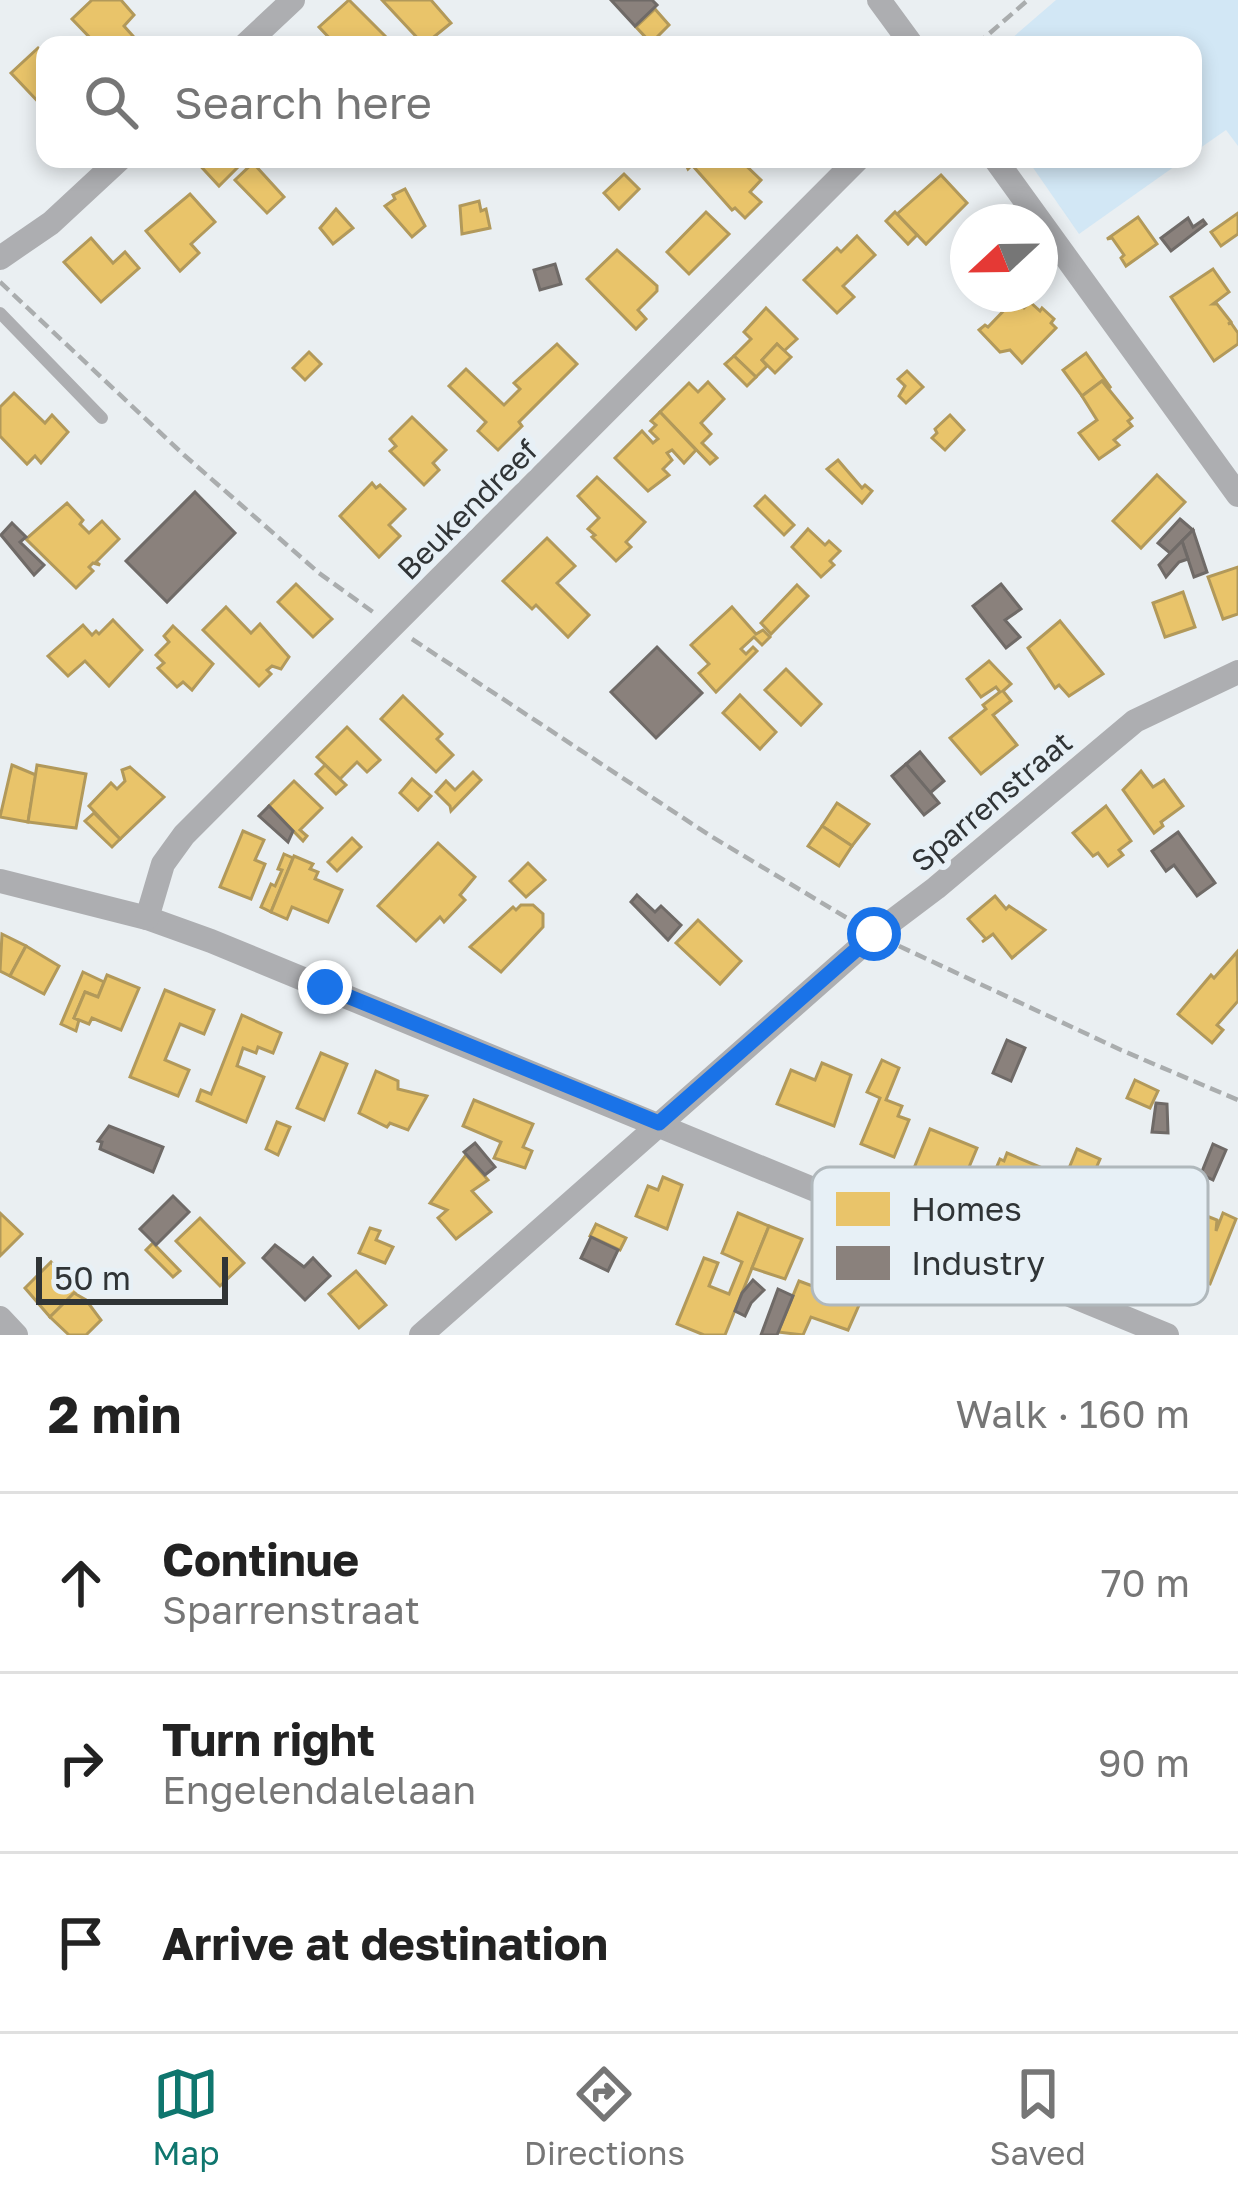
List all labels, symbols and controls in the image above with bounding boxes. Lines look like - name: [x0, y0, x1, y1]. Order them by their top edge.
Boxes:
- search box: [36, 36, 1202, 168]
- icon: search: [78, 69, 144, 135]
- text: Search here: [174, 75, 432, 129]
- north arrow: [950, 204, 1058, 312]
- street label: Beukendreef: [390, 432, 545, 587]
- street label: Sparrenstraat: [904, 724, 1079, 879]
- route start: [847, 907, 901, 961]
- route end: [298, 960, 352, 1014]
- legend: [812, 1167, 1208, 1305]
- text: Homes: [911, 1189, 1022, 1228]
- text: Industry: [911, 1243, 1045, 1282]
- scale bar: [36, 1251, 228, 1304]
- text: 50 m: [54, 1258, 131, 1297]
- text: 2 min: [48, 1383, 181, 1444]
- text: Walk · 160 m: [955, 1390, 1190, 1437]
- text: Continue: [162, 1532, 359, 1586]
- icon: ahead: [48, 1550, 114, 1616]
- text: 70 m: [1101, 1559, 1190, 1606]
- text: Sparrenstraat: [162, 1586, 420, 1633]
- text: Turn right: [162, 1712, 375, 1766]
- icon: right: [48, 1730, 114, 1796]
- text: 90 m: [1098, 1739, 1190, 1786]
- text: Engelendalelaan: [162, 1766, 476, 1813]
- icon: arrive: [48, 1910, 114, 1976]
- text: Arrive at destination: [162, 1916, 608, 1970]
- tab: Map: [152, 2061, 220, 2172]
- tab: Directions: [524, 2061, 685, 2172]
- tab: Saved: [989, 2061, 1086, 2172]

